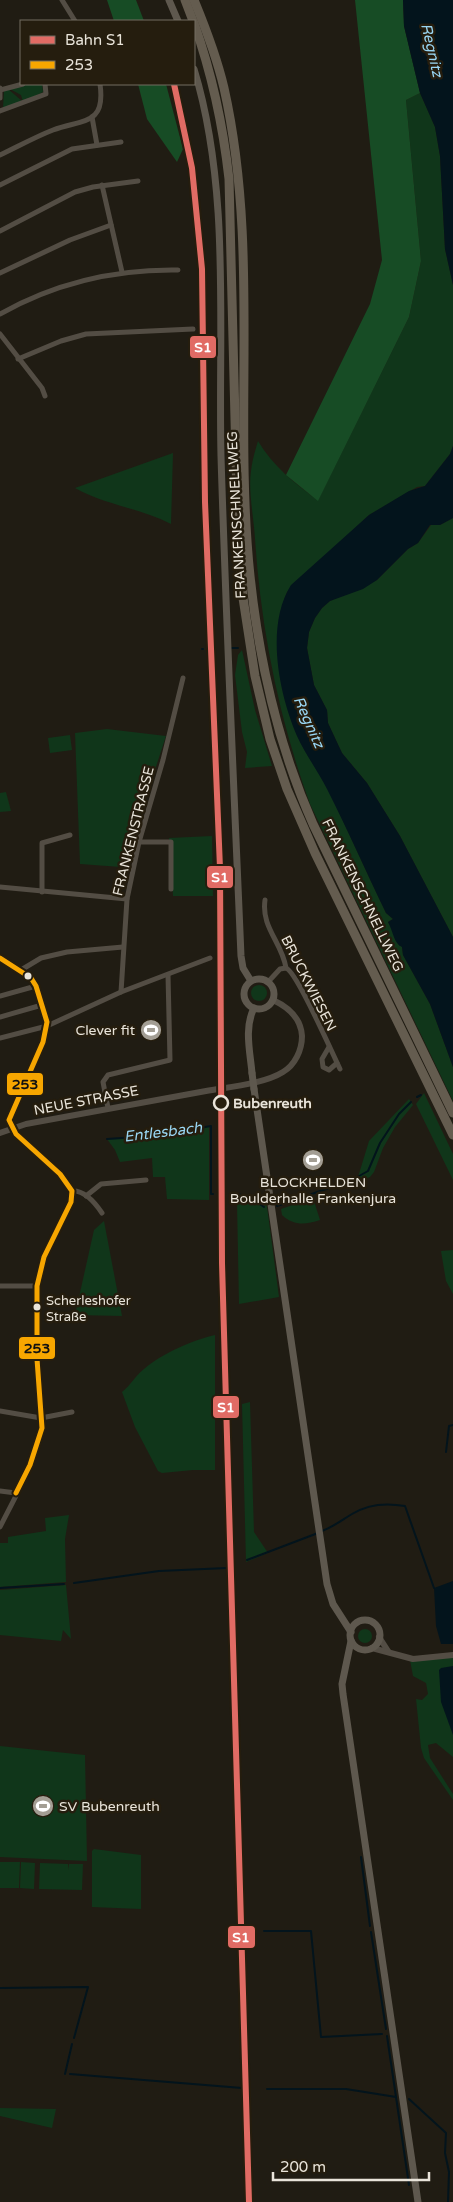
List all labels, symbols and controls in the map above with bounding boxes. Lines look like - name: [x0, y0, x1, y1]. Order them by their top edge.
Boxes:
- legend: [20, 20, 195, 85]
- water label: Regnitz: [417, 21, 447, 80]
- text: Bahn S1: [65, 31, 125, 49]
- text: 253: [65, 56, 93, 74]
- line badge: S1: [189, 335, 217, 359]
- text: S1: [194, 339, 212, 356]
- street label: FRANKENSCHNELLWEG: [224, 431, 249, 599]
- water label: Regnitz: [290, 693, 329, 752]
- street label: FRANKENSTRASSE: [109, 765, 158, 898]
- street label: FRANKENSCHNELLWEG: [318, 816, 407, 974]
- line badge: S1: [206, 865, 234, 889]
- text: S1: [211, 869, 229, 886]
- street label: BRUCKWIESEN: [277, 932, 340, 1034]
- unlabelled marker: [23, 971, 33, 981]
- sports icon: Clever fit: [139, 1018, 163, 1042]
- place label: Clever fit: [75, 1022, 136, 1039]
- line badge: 253: [6, 1072, 44, 1096]
- text: 253: [12, 1076, 38, 1093]
- street label: NEUE STRASSE: [32, 1082, 140, 1119]
- marker: Bubenreuth: [213, 1095, 229, 1111]
- place label: Bubenreuth: [233, 1095, 312, 1112]
- water label: Entlesbach: [123, 1118, 204, 1146]
- sports icon: BLOCKHELDEN Boulderhalle Frankenjura: [301, 1148, 325, 1172]
- place label: BLOCKHELDEN Boulderhalle Frankenjura: [230, 1174, 396, 1207]
- place label: Scherleshofer Straße: [46, 1293, 131, 1325]
- marker: Scherleshofer Straße: [32, 1302, 42, 1312]
- line badge: 253: [18, 1336, 56, 1360]
- text: 253: [24, 1340, 50, 1357]
- line badge: S1: [212, 1395, 240, 1419]
- text: S1: [217, 1399, 235, 1416]
- sports icon: SV Bubenreuth: [31, 1794, 55, 1818]
- place label: SV Bubenreuth: [59, 1798, 160, 1815]
- line badge: S1: [227, 1925, 256, 1949]
- text: S1: [232, 1929, 250, 1946]
- scale bar: [273, 2150, 429, 2182]
- text: 200 m: [280, 2158, 326, 2176]

